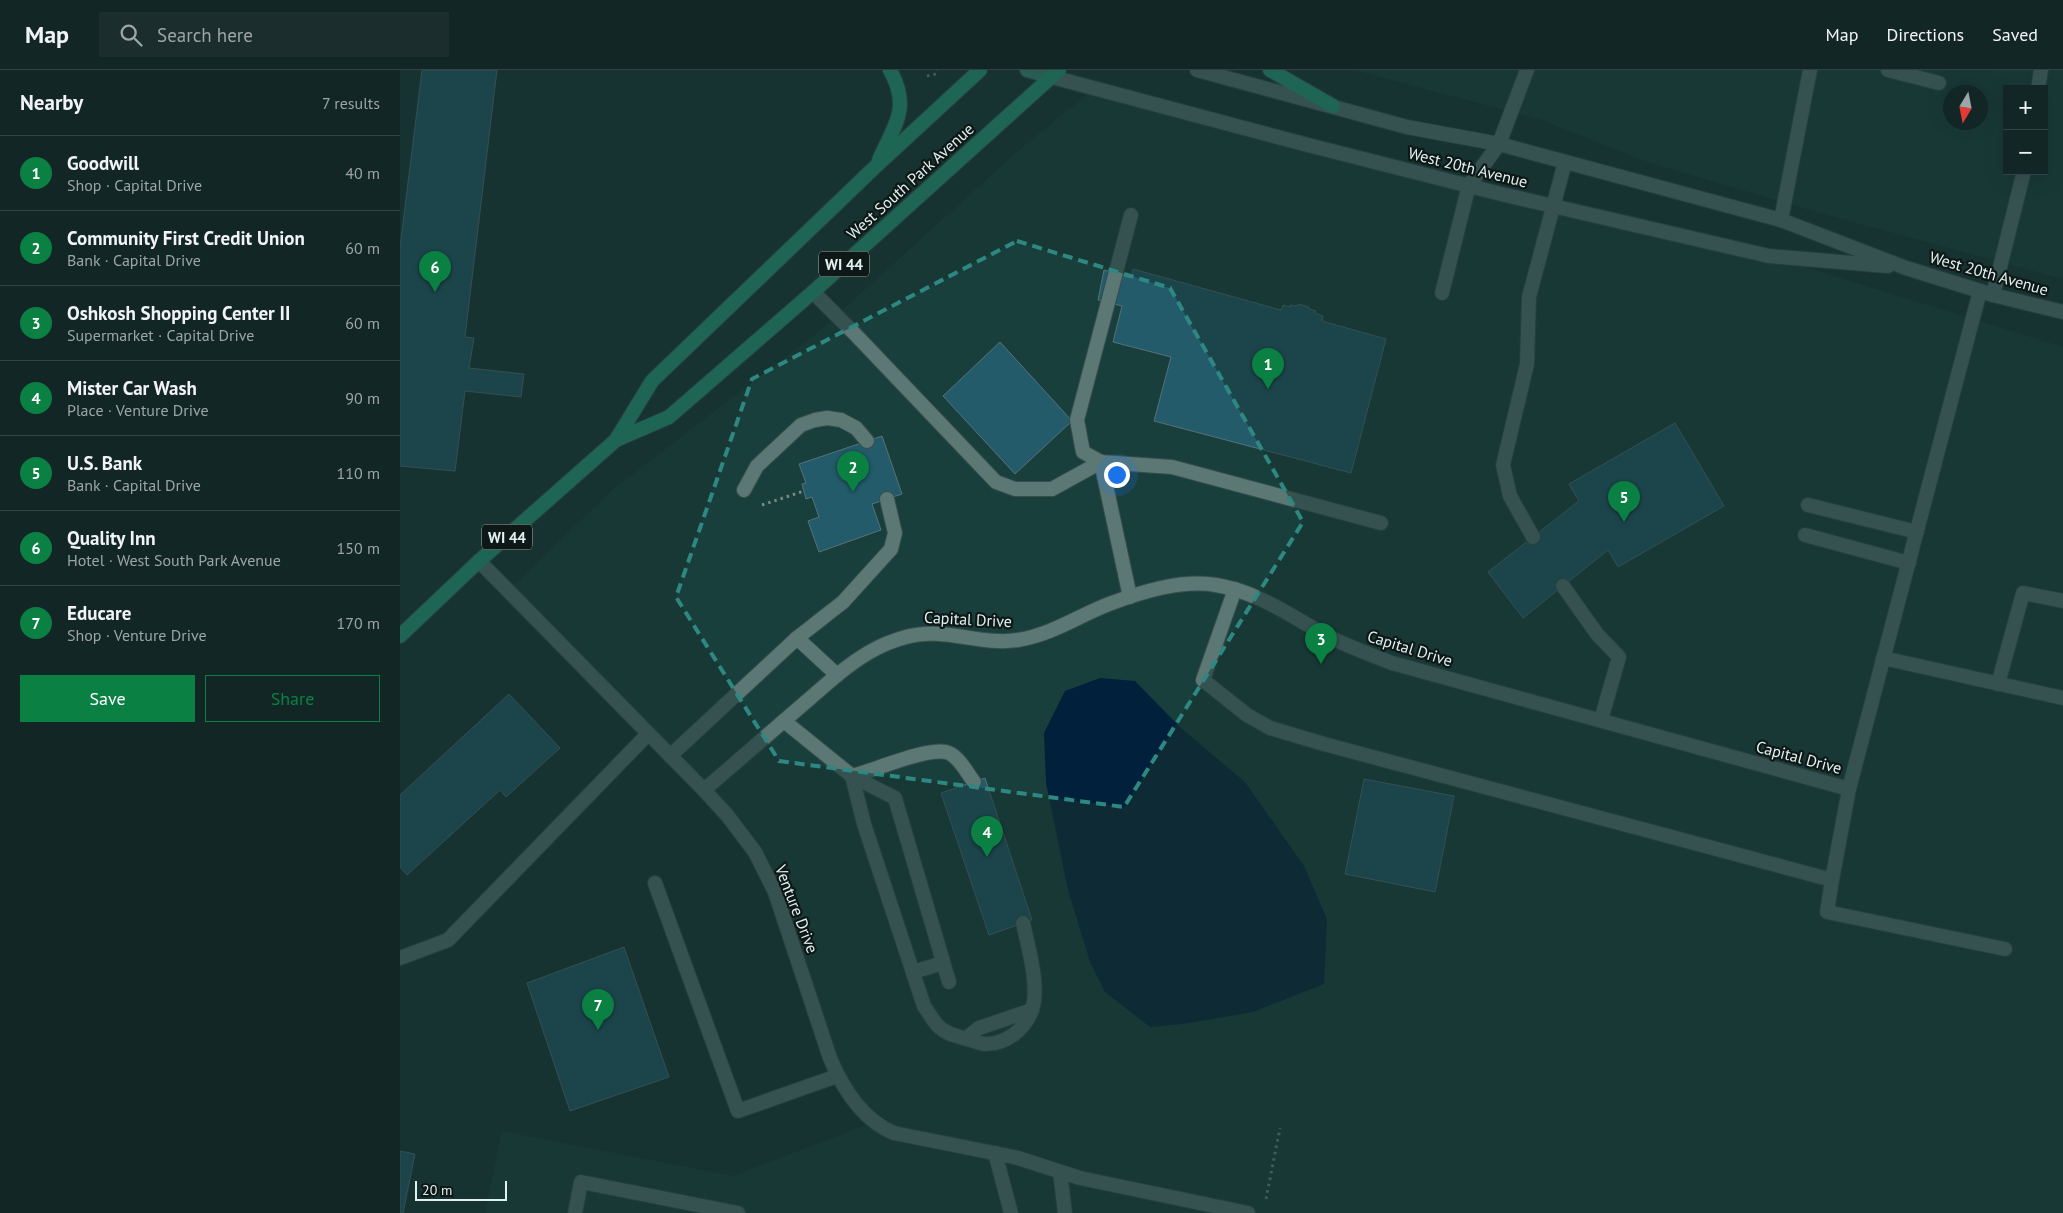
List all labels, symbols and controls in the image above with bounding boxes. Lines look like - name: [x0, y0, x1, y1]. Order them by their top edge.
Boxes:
- search box: [99, 12, 449, 57]
- text: Map: [25, 19, 69, 50]
- icon: search: [117, 21, 145, 49]
- text: Search here: [157, 23, 253, 47]
- text: Map: [1826, 23, 1858, 46]
- text: Directions: [1886, 23, 1964, 46]
- text: Saved: [1992, 23, 2038, 46]
- north arrow: [1943, 85, 1988, 130]
- map controls: [2003, 85, 2048, 175]
- button: +: [2003, 85, 2048, 130]
- text: Nearby: [20, 89, 83, 116]
- text: 7 results: [322, 93, 380, 113]
- street label: West South Park Avenue: [842, 119, 978, 243]
- button: −: [2003, 130, 2048, 175]
- street label: West 20th Avenue: [1406, 142, 1530, 192]
- text: Goodwill: [67, 151, 139, 175]
- text: 1: [31, 163, 41, 183]
- text: 40 m: [345, 163, 380, 183]
- text: Shop · Capital Drive: [67, 175, 202, 195]
- text: Community First Credit Union: [67, 226, 305, 250]
- text: 2: [31, 238, 41, 258]
- text: 60 m: [345, 238, 380, 258]
- street label: West 20th Avenue: [1927, 247, 2051, 299]
- text: Bank · Capital Drive: [67, 250, 201, 270]
- pin: 6: [419, 251, 451, 292]
- road number: WI 44: [819, 252, 869, 276]
- text: Oshkosh Shopping Center II: [67, 301, 290, 325]
- text: 3: [31, 313, 41, 333]
- text: 60 m: [345, 313, 380, 333]
- text: Supermarket · Capital Drive: [67, 325, 254, 345]
- pin: 1: [1252, 348, 1284, 389]
- text: Mister Car Wash: [67, 376, 197, 400]
- text: 4: [31, 388, 41, 408]
- text: 90 m: [345, 388, 380, 408]
- text: Place · Venture Drive: [67, 400, 209, 420]
- text: U.S. Bank: [67, 451, 142, 475]
- pin: 2: [837, 451, 869, 492]
- your location: [1104, 462, 1130, 488]
- text: 5: [31, 463, 41, 483]
- text: 110 m: [337, 463, 380, 483]
- text: Bank · Capital Drive: [67, 475, 201, 495]
- pin: 5: [1608, 481, 1640, 522]
- road number: WI 44: [482, 524, 532, 550]
- text: Quality Inn: [67, 526, 156, 550]
- text: 6: [31, 538, 41, 558]
- text: 150 m: [337, 538, 380, 558]
- text: Hotel · West South Park Avenue: [67, 550, 281, 570]
- text: Educare: [67, 601, 131, 625]
- street label: Capital Drive: [924, 607, 1012, 631]
- text: 7: [31, 613, 41, 633]
- text: 170 m: [337, 613, 380, 633]
- pin: 3: [1305, 623, 1337, 664]
- text: Shop · Venture Drive: [67, 625, 207, 645]
- street label: Capital Drive: [1365, 626, 1455, 670]
- button: Save: [20, 675, 195, 722]
- button: Share: [205, 675, 380, 722]
- street label: Capital Drive: [1754, 736, 1844, 778]
- pin: 4: [971, 816, 1003, 857]
- street label: Venture Drive: [771, 861, 823, 956]
- pin: 7: [582, 989, 614, 1030]
- scale bar: [415, 1178, 508, 1201]
- text: 20 m: [422, 1181, 452, 1199]

